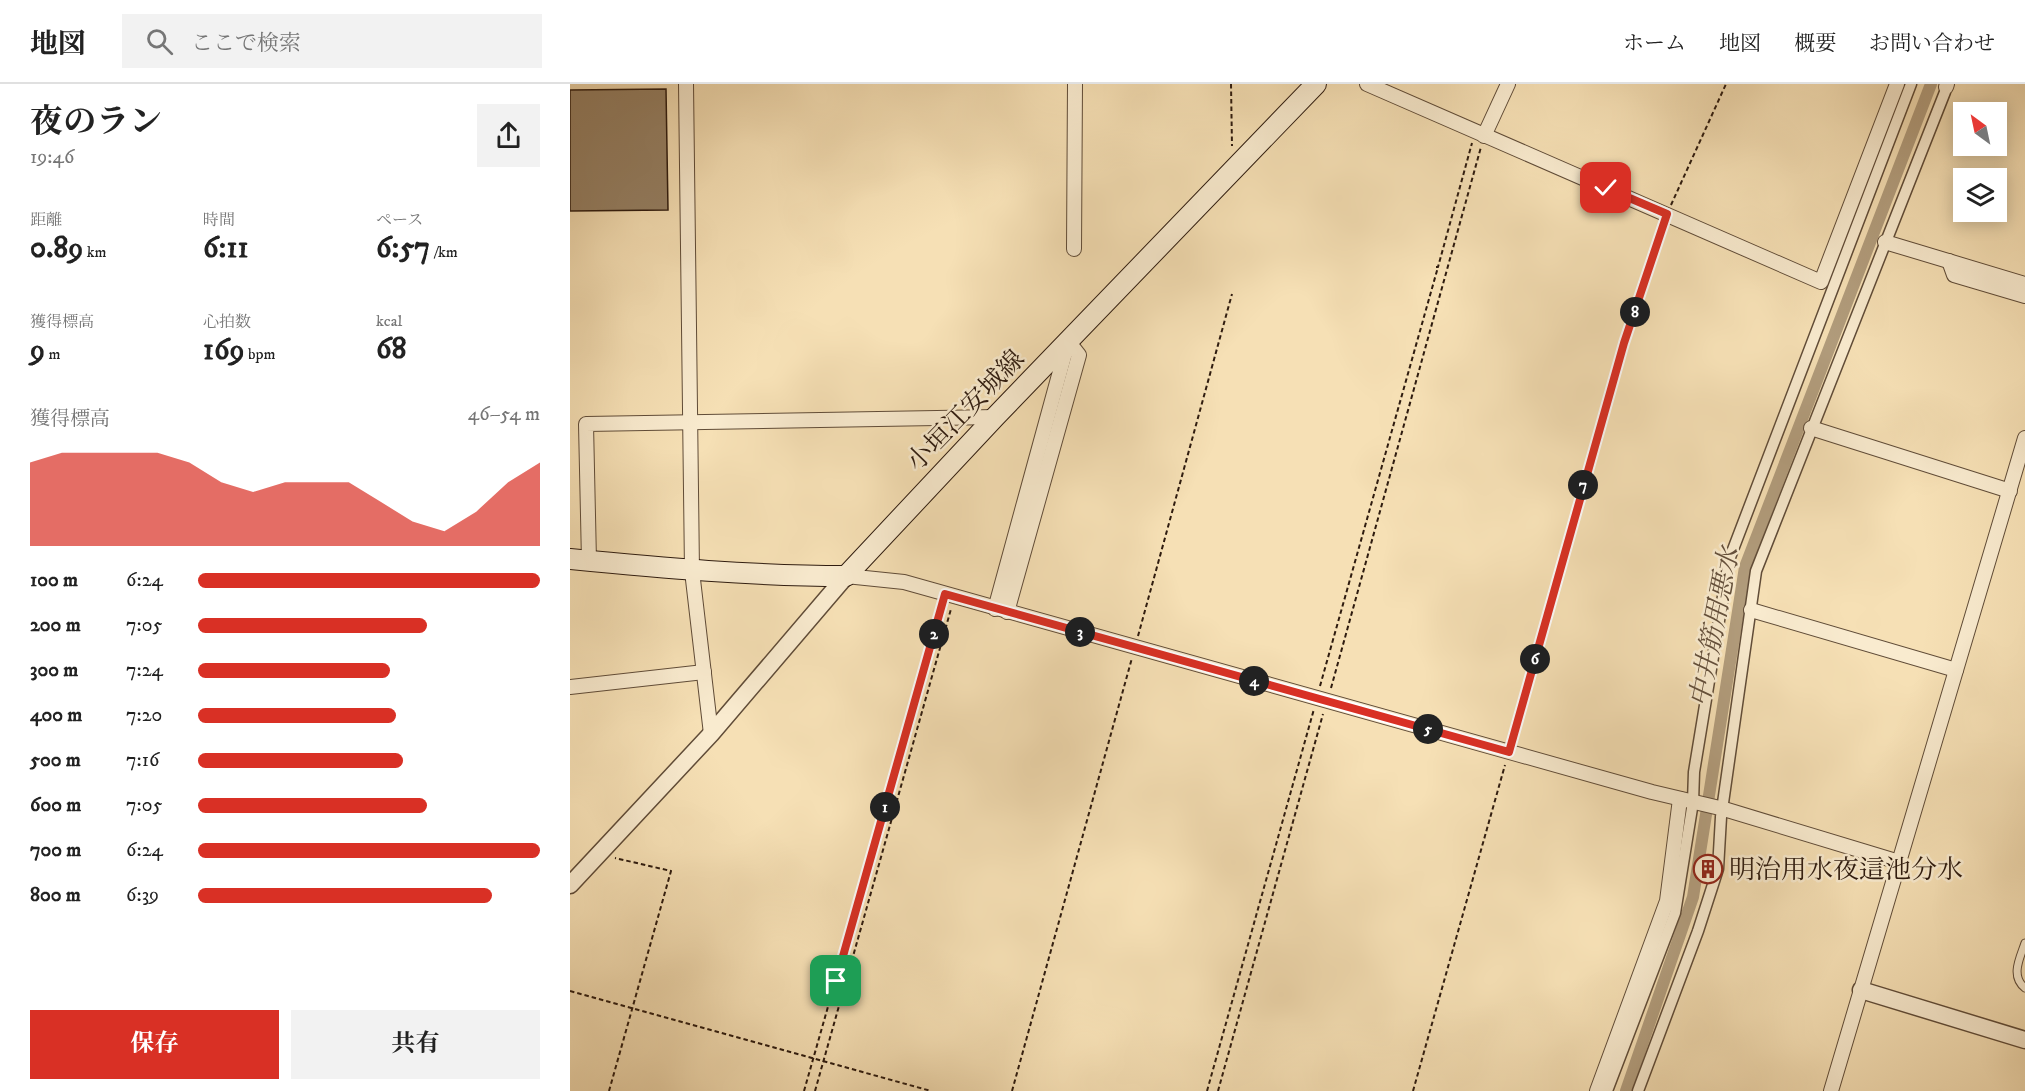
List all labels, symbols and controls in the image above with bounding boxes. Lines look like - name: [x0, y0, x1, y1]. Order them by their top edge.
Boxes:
- search box: [122, 14, 542, 68]
- icon: search: [143, 25, 176, 58]
- text: 地図: [30, 27, 86, 62]
- text: ここで検索: [191, 30, 301, 57]
- text: ホーム: [1623, 31, 1686, 57]
- text: 地図: [1719, 31, 1761, 57]
- text: 概要: [1794, 31, 1836, 57]
- text: お問い合わせ: [1869, 31, 1995, 57]
- text: 夜のラン: [30, 102, 162, 143]
- north arrow: [1953, 102, 2007, 156]
- map controls: [1953, 102, 2007, 222]
- button: share: [477, 104, 540, 167]
- text: 19:46: [30, 145, 74, 170]
- pin: [1580, 162, 1631, 213]
- button: layers: [1953, 168, 2007, 222]
- icon: check: [1589, 171, 1622, 204]
- text: 距離: [30, 210, 62, 230]
- text: 時間: [203, 210, 235, 230]
- text: ペース: [376, 210, 423, 230]
- text: 0.89: [30, 230, 83, 267]
- text: 6:11: [203, 230, 248, 267]
- text: 6:57: [376, 230, 430, 267]
- text: km: [83, 242, 107, 262]
- text: /km: [430, 242, 458, 262]
- pin: 8: [1620, 297, 1650, 327]
- text: 8: [1631, 302, 1639, 322]
- text: kcal: [376, 311, 402, 331]
- text: 獲得標高: [30, 312, 94, 332]
- text: 心拍数: [203, 312, 251, 332]
- text: 68: [376, 331, 407, 368]
- text: 9: [30, 332, 45, 369]
- text: 169: [203, 332, 244, 369]
- street label: 小垣江安城線: [900, 343, 1032, 479]
- text: m: [45, 344, 60, 364]
- text: bpm: [244, 344, 275, 364]
- text: 46–54 m: [468, 402, 540, 427]
- text: 獲得標高: [30, 407, 110, 432]
- pin: 7: [1568, 470, 1598, 500]
- text: 7: [1579, 475, 1587, 495]
- water label: 中井筋用悪水: [1683, 541, 1748, 710]
- text: 100 m: [30, 568, 78, 593]
- text: 6:24: [126, 568, 163, 593]
- text: 200 m: [30, 613, 81, 638]
- text: 7:05: [126, 613, 162, 638]
- pin: 3: [1065, 617, 1095, 647]
- pin: 2: [919, 619, 949, 649]
- text: 3: [1077, 622, 1083, 642]
- text: 2: [930, 624, 938, 644]
- pin: 6: [1520, 644, 1550, 674]
- text: 6: [1531, 649, 1539, 669]
- text: 300 m: [30, 658, 78, 683]
- text: 7:24: [126, 658, 163, 683]
- pin: 4: [1239, 666, 1269, 696]
- text: 4: [1249, 671, 1259, 691]
- text: 400 m: [30, 703, 82, 728]
- text: 7:20: [126, 703, 162, 728]
- pin: 5: [1413, 714, 1443, 744]
- text: 5: [1424, 719, 1432, 739]
- text: 500 m: [30, 748, 81, 773]
- text: 7:16: [126, 748, 159, 773]
- pin: 1: [870, 792, 900, 822]
- text: 600 m: [30, 793, 81, 818]
- text: 7:05: [126, 793, 162, 818]
- text: 1: [882, 797, 888, 817]
- text: 700 m: [30, 838, 81, 863]
- text: 6:24: [126, 838, 163, 863]
- building icon: 明治用水夜這池分水: [1692, 853, 1724, 885]
- place label: 明治用水夜這池分水: [1729, 854, 1963, 887]
- text: 800 m: [30, 883, 81, 908]
- text: 6:39: [126, 883, 159, 908]
- pin: [810, 955, 861, 1006]
- icon: arrive: [819, 964, 852, 997]
- button: 保存: [30, 1010, 279, 1079]
- button: 共有: [291, 1010, 540, 1079]

